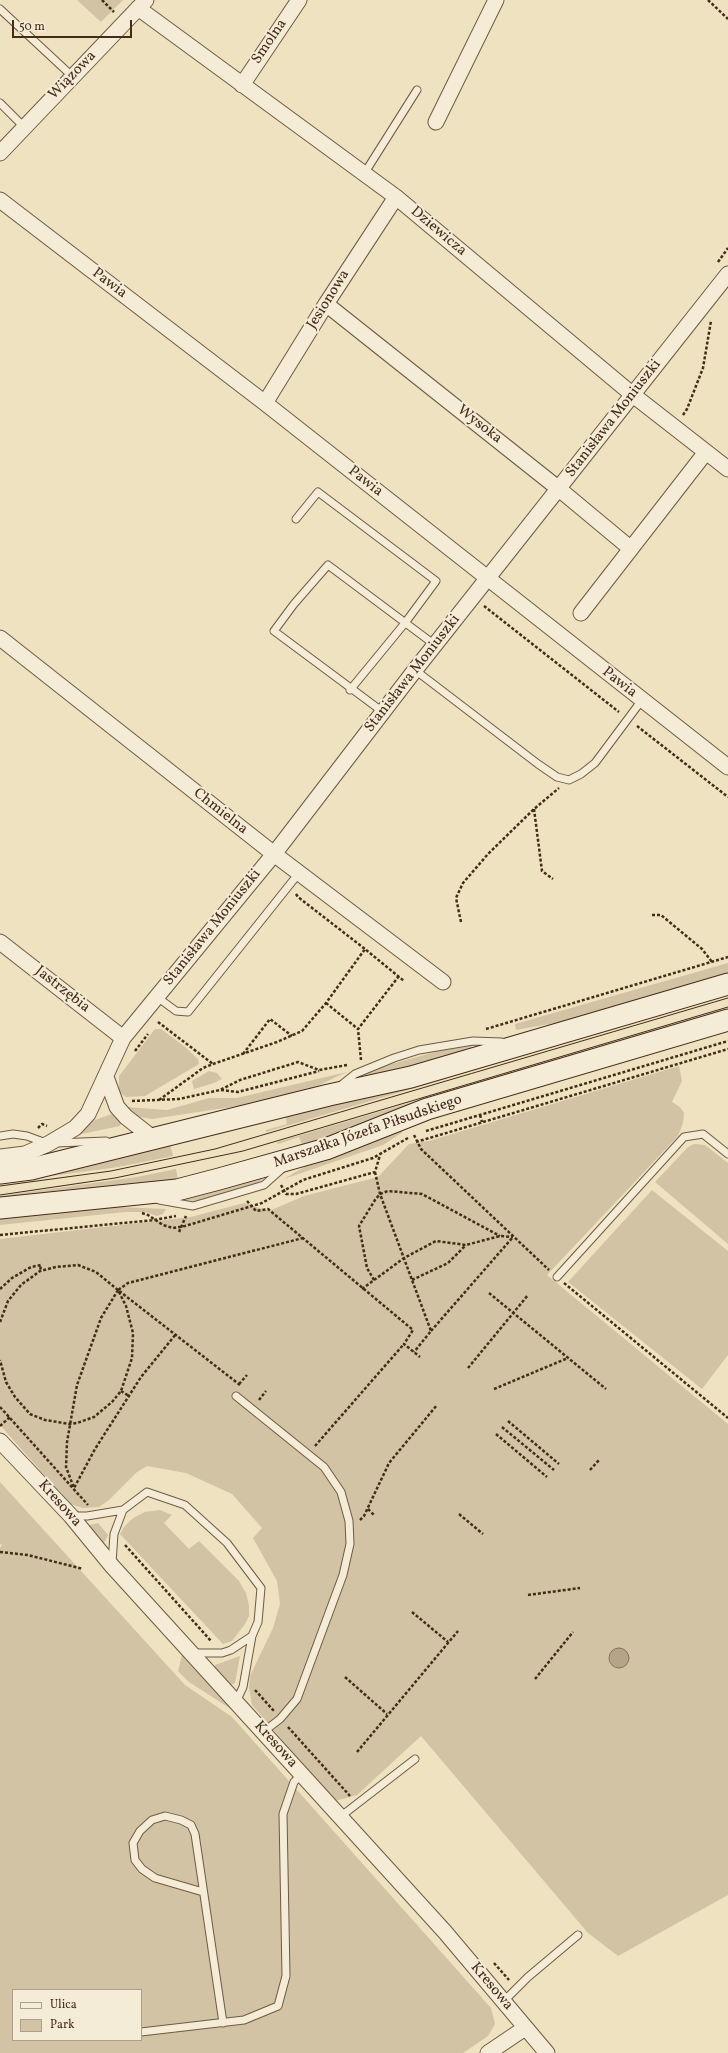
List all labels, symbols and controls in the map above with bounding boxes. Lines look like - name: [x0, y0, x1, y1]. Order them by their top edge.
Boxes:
- scale bar: [14, 12, 134, 38]
- street label: Smolna: [248, 16, 292, 68]
- text: 50 m: [19, 19, 45, 35]
- street label: Wiązowa: [45, 48, 101, 104]
- street label: Dziewicza: [406, 203, 470, 261]
- street label: Pawia: [88, 265, 130, 303]
- street label: Jesionowa: [304, 267, 354, 333]
- street label: Stanisława Moniuszki: [562, 356, 666, 482]
- street label: Wysoka: [453, 402, 505, 448]
- street label: Pawia: [344, 463, 386, 501]
- street label: Stanisława Moniuszki: [361, 611, 465, 737]
- street label: Pawia: [598, 664, 640, 702]
- street label: Chmielna: [189, 785, 251, 839]
- street label: Stanisława Moniuszki: [160, 866, 266, 990]
- street label: Jastrzębia: [31, 963, 93, 1017]
- street label: Marszałka Józefa Piłsudskiego: [271, 1091, 465, 1173]
- street label: Kresowa: [33, 1477, 85, 1531]
- street label: Kresowa: [249, 1718, 301, 1772]
- street label: Kresowa: [466, 1959, 516, 2015]
- legend: [12, 1989, 142, 2041]
- text: Ulica: [50, 1997, 77, 2013]
- text: Park: [50, 2017, 75, 2033]

